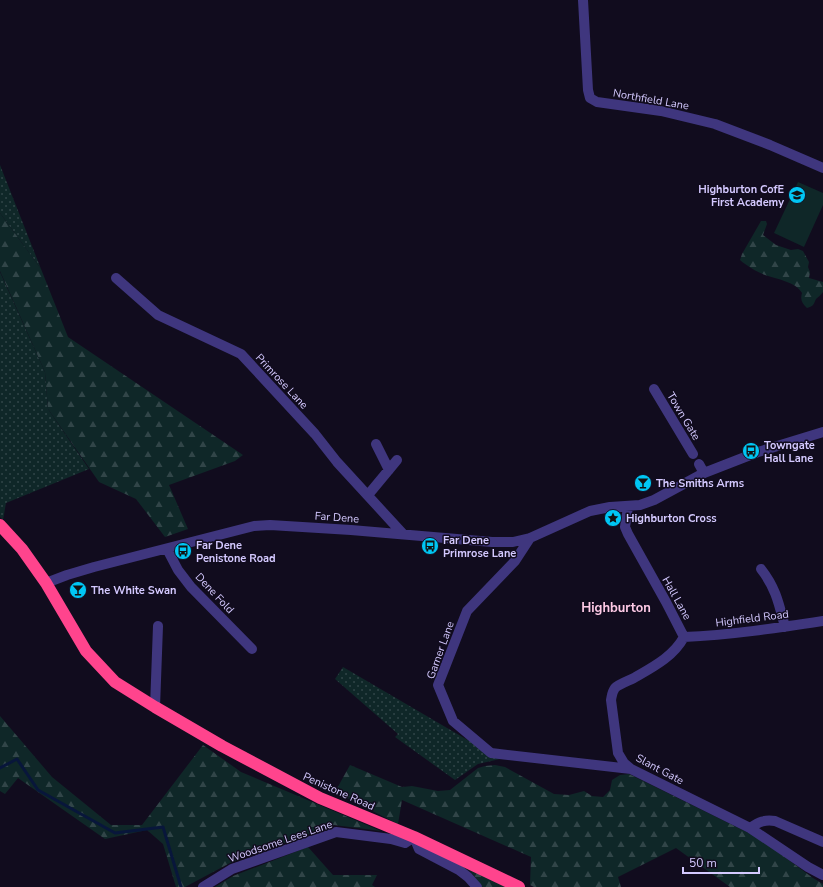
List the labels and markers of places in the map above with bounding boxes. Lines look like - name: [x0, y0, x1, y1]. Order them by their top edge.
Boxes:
- place label: Highburton CofE First Academy: [698, 182, 784, 210]
- school or university icon: Highburton CofE First Academy: [787, 185, 807, 205]
- place label: Towngate Hall Lane: [764, 438, 815, 466]
- bus stop icon: Towngate Hall Lane: [741, 441, 761, 461]
- bar icon: The Smiths Arms: [633, 473, 653, 493]
- place label: The Smiths Arms: [656, 476, 744, 491]
- place icon: Highburton Cross: [603, 508, 623, 528]
- place label: Highburton Cross: [626, 511, 717, 526]
- place label: Far Dene Primrose Lane: [443, 533, 516, 561]
- bus stop icon: Far Dene Primrose Lane: [420, 536, 440, 556]
- place label: Far Dene Penistone Road: [196, 538, 276, 566]
- bus stop icon: Far Dene Penistone Road: [173, 541, 193, 561]
- bar icon: The White Swan: [68, 580, 88, 600]
- place label: The White Swan: [91, 583, 176, 598]

